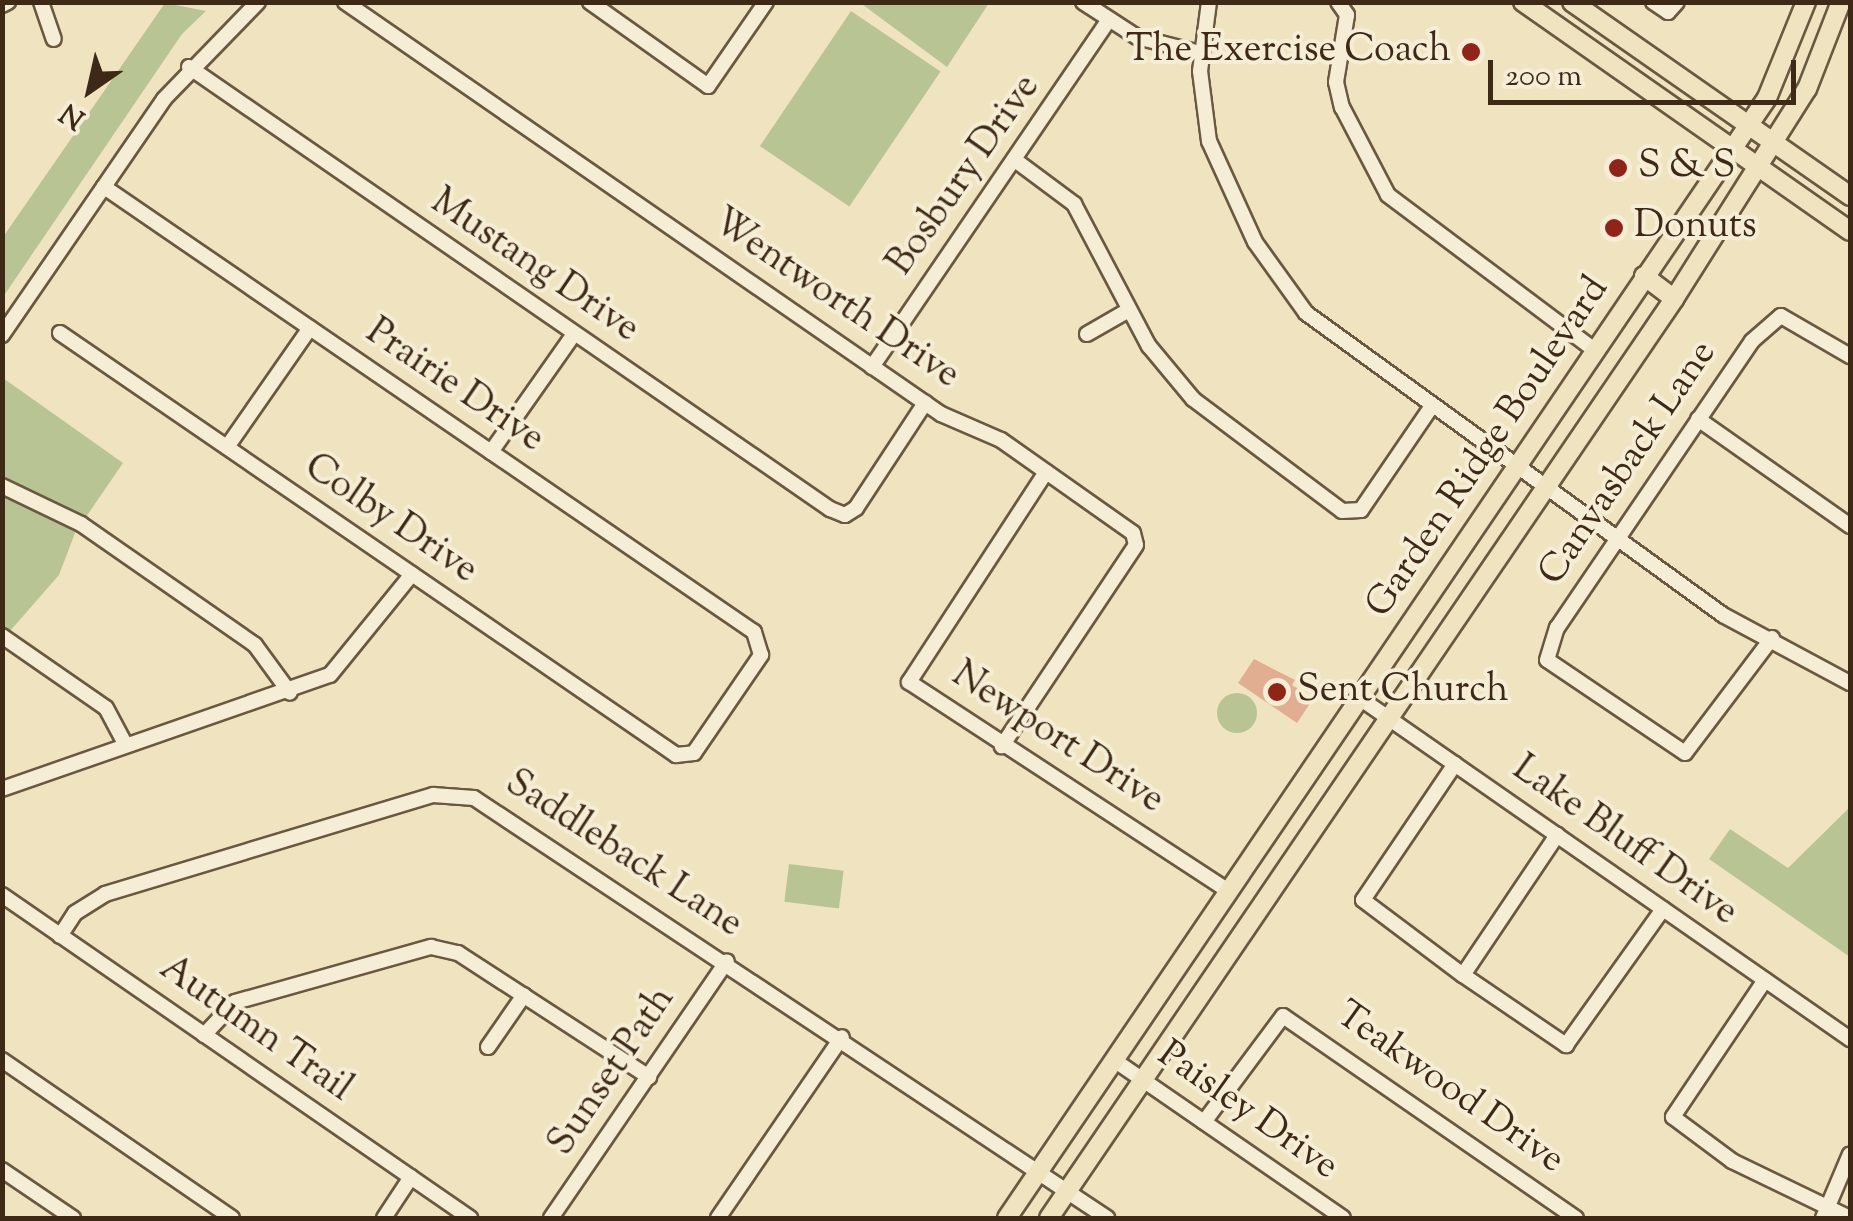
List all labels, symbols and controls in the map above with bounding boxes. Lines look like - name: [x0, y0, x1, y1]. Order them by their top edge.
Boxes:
- place label: The Exercise Coach: [1126, 29, 1451, 75]
- north arrow: [40, 40, 140, 140]
- scale bar: [1493, 40, 1800, 102]
- marker: The Exercise Coach: [1460, 41, 1482, 63]
- text: 200 m: [1505, 56, 1582, 99]
- street label: Bosbury Drive: [879, 67, 1051, 285]
- text: N: [53, 92, 94, 138]
- place label: S & S: [1638, 145, 1735, 191]
- marker: S & S: [1607, 157, 1629, 179]
- street label: Mustang Drive: [421, 180, 647, 354]
- street label: Wentworth Drive: [703, 200, 967, 400]
- place label: Donuts: [1634, 205, 1757, 251]
- marker: Donuts: [1603, 217, 1625, 239]
- street label: Garden Ridge Boulevard: [1358, 269, 1620, 627]
- street label: Prairie Drive: [356, 311, 552, 463]
- street label: Canvasback Lane: [1530, 333, 1728, 595]
- street label: Colby Drive: [295, 445, 485, 595]
- street label: Newport Drive: [942, 653, 1172, 825]
- place label: Sent Church: [1297, 669, 1509, 715]
- marker: Sent Church: [1266, 681, 1288, 703]
- street label: Lake Bluff Drive: [1503, 747, 1745, 937]
- street label: Saddleback Lane: [496, 761, 750, 949]
- street label: Autumn Trail: [150, 947, 360, 1113]
- street label: Sunset Path: [540, 979, 686, 1165]
- street label: Teakwood Drive: [1326, 993, 1572, 1185]
- street label: Paisley Drive: [1148, 1033, 1346, 1191]

